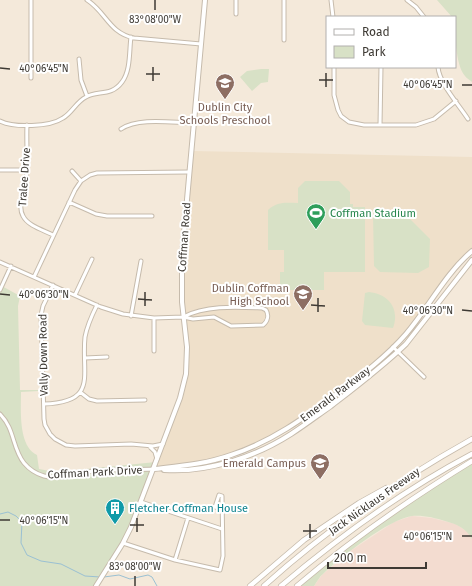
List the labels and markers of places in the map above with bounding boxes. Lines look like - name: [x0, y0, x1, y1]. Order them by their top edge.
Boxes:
- school or university icon: Dublin City Schools Preschool: [214, 72, 236, 100]
- place label: Dublin City Schools Preschool: [180, 101, 270, 127]
- sports icon: Coffman Stadium: [305, 202, 327, 230]
- place label: Coffman Stadium: [330, 207, 416, 220]
- place label: Dublin Coffman High School: [212, 282, 289, 308]
- school or university icon: Dublin Coffman High School: [292, 283, 314, 311]
- school or university icon: Emerald Campus: [309, 452, 331, 480]
- place label: Emerald Campus: [223, 457, 306, 470]
- building icon: Fletcher Coffman House: [104, 497, 126, 525]
- place label: Fletcher Coffman House: [129, 502, 248, 515]

